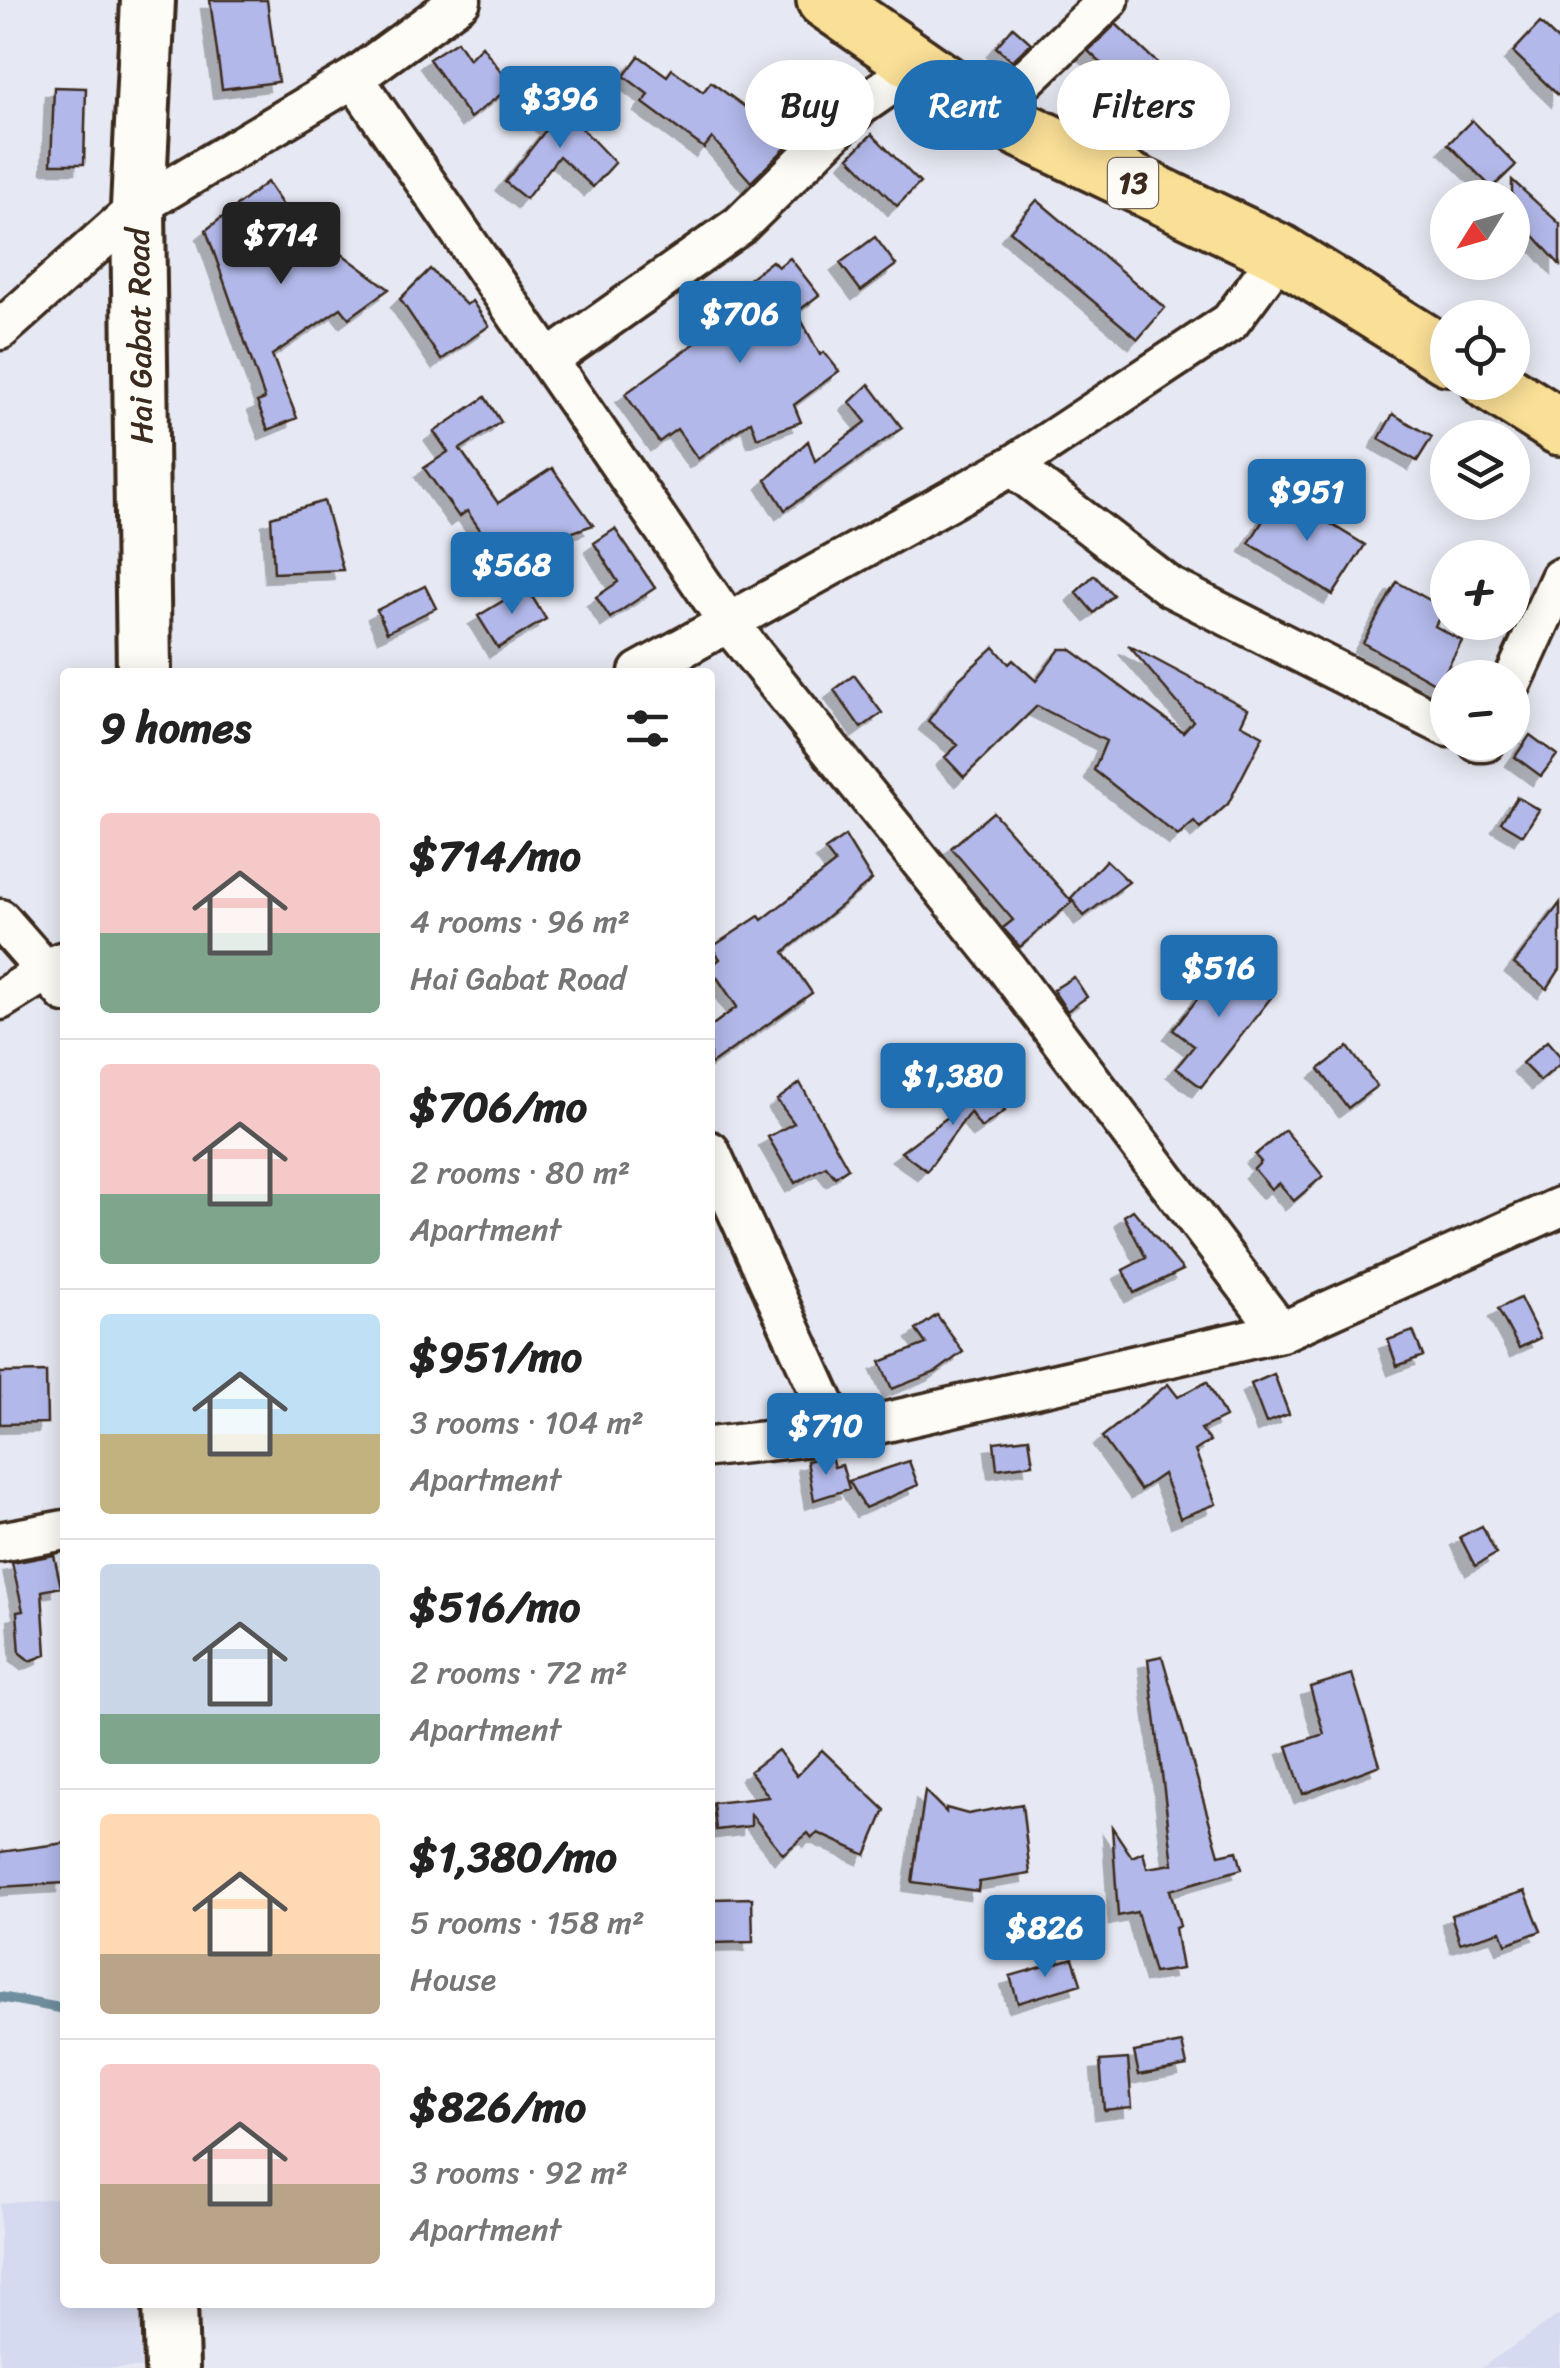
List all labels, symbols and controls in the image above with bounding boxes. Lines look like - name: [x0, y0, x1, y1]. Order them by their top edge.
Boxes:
- chip: Buy: [745, 60, 874, 150]
- chip: Rent: [894, 60, 1037, 150]
- chip: Filters: [1057, 60, 1230, 150]
- pin: $396: [501, 66, 619, 151]
- text: $396: [522, 70, 598, 127]
- road number: 13: [1108, 158, 1158, 208]
- north arrow: [1430, 180, 1530, 280]
- map controls: [1430, 180, 1530, 760]
- pin: $714: [222, 202, 340, 287]
- text: $714: [244, 206, 318, 263]
- street label: Hai Gabat Road: [110, 225, 170, 445]
- pin: $706: [681, 281, 799, 366]
- text: $706: [701, 285, 779, 342]
- button: locate: [1430, 300, 1530, 400]
- button: layers: [1430, 420, 1530, 520]
- pin: $951: [1248, 459, 1366, 544]
- text: $951: [1270, 463, 1344, 520]
- pin: $568: [453, 532, 571, 617]
- text: $568: [473, 536, 551, 593]
- button: +: [1430, 540, 1530, 640]
- button: −: [1430, 660, 1530, 760]
- text: 9 homes: [100, 691, 251, 765]
- icon: filters: [620, 701, 675, 756]
- text: $714/mo: [410, 819, 581, 893]
- icon: home: [180, 853, 300, 973]
- text: 4 rooms · 96 m²: [410, 893, 630, 950]
- pin: $516: [1160, 935, 1278, 1020]
- text: $516: [1183, 939, 1256, 996]
- text: Hai Gabat Road: [410, 950, 626, 1007]
- pin: $1,380: [872, 1043, 1034, 1128]
- text: $1,380: [903, 1047, 1003, 1104]
- text: $706/mo: [410, 1070, 587, 1144]
- icon: home: [180, 1104, 300, 1224]
- text: 2 rooms · 80 m²: [410, 1144, 630, 1201]
- text: Apartment: [410, 1201, 561, 1258]
- text: $951/mo: [410, 1320, 582, 1394]
- icon: home: [180, 1354, 300, 1474]
- pin: $710: [767, 1393, 885, 1478]
- text: 3 rooms · 104 m²: [410, 1394, 644, 1451]
- text: $710: [789, 1397, 863, 1454]
- text: Apartment: [410, 1451, 561, 1508]
- text: $516/mo: [410, 1570, 580, 1644]
- icon: home: [180, 1604, 300, 1724]
- text: 2 rooms · 72 m²: [410, 1644, 628, 1701]
- text: Apartment: [410, 1701, 561, 1758]
- text: $1,380/mo: [410, 1820, 617, 1894]
- icon: home: [180, 1854, 300, 1974]
- text: 5 rooms · 158 m²: [410, 1894, 644, 1951]
- pin: $826: [986, 1895, 1104, 1980]
- text: $826: [1006, 1899, 1084, 1956]
- text: House: [410, 1951, 496, 2008]
- text: $826/mo: [410, 2070, 586, 2144]
- icon: home: [180, 2104, 300, 2224]
- text: 3 rooms · 92 m²: [410, 2144, 628, 2201]
- text: Apartment: [410, 2201, 561, 2258]

